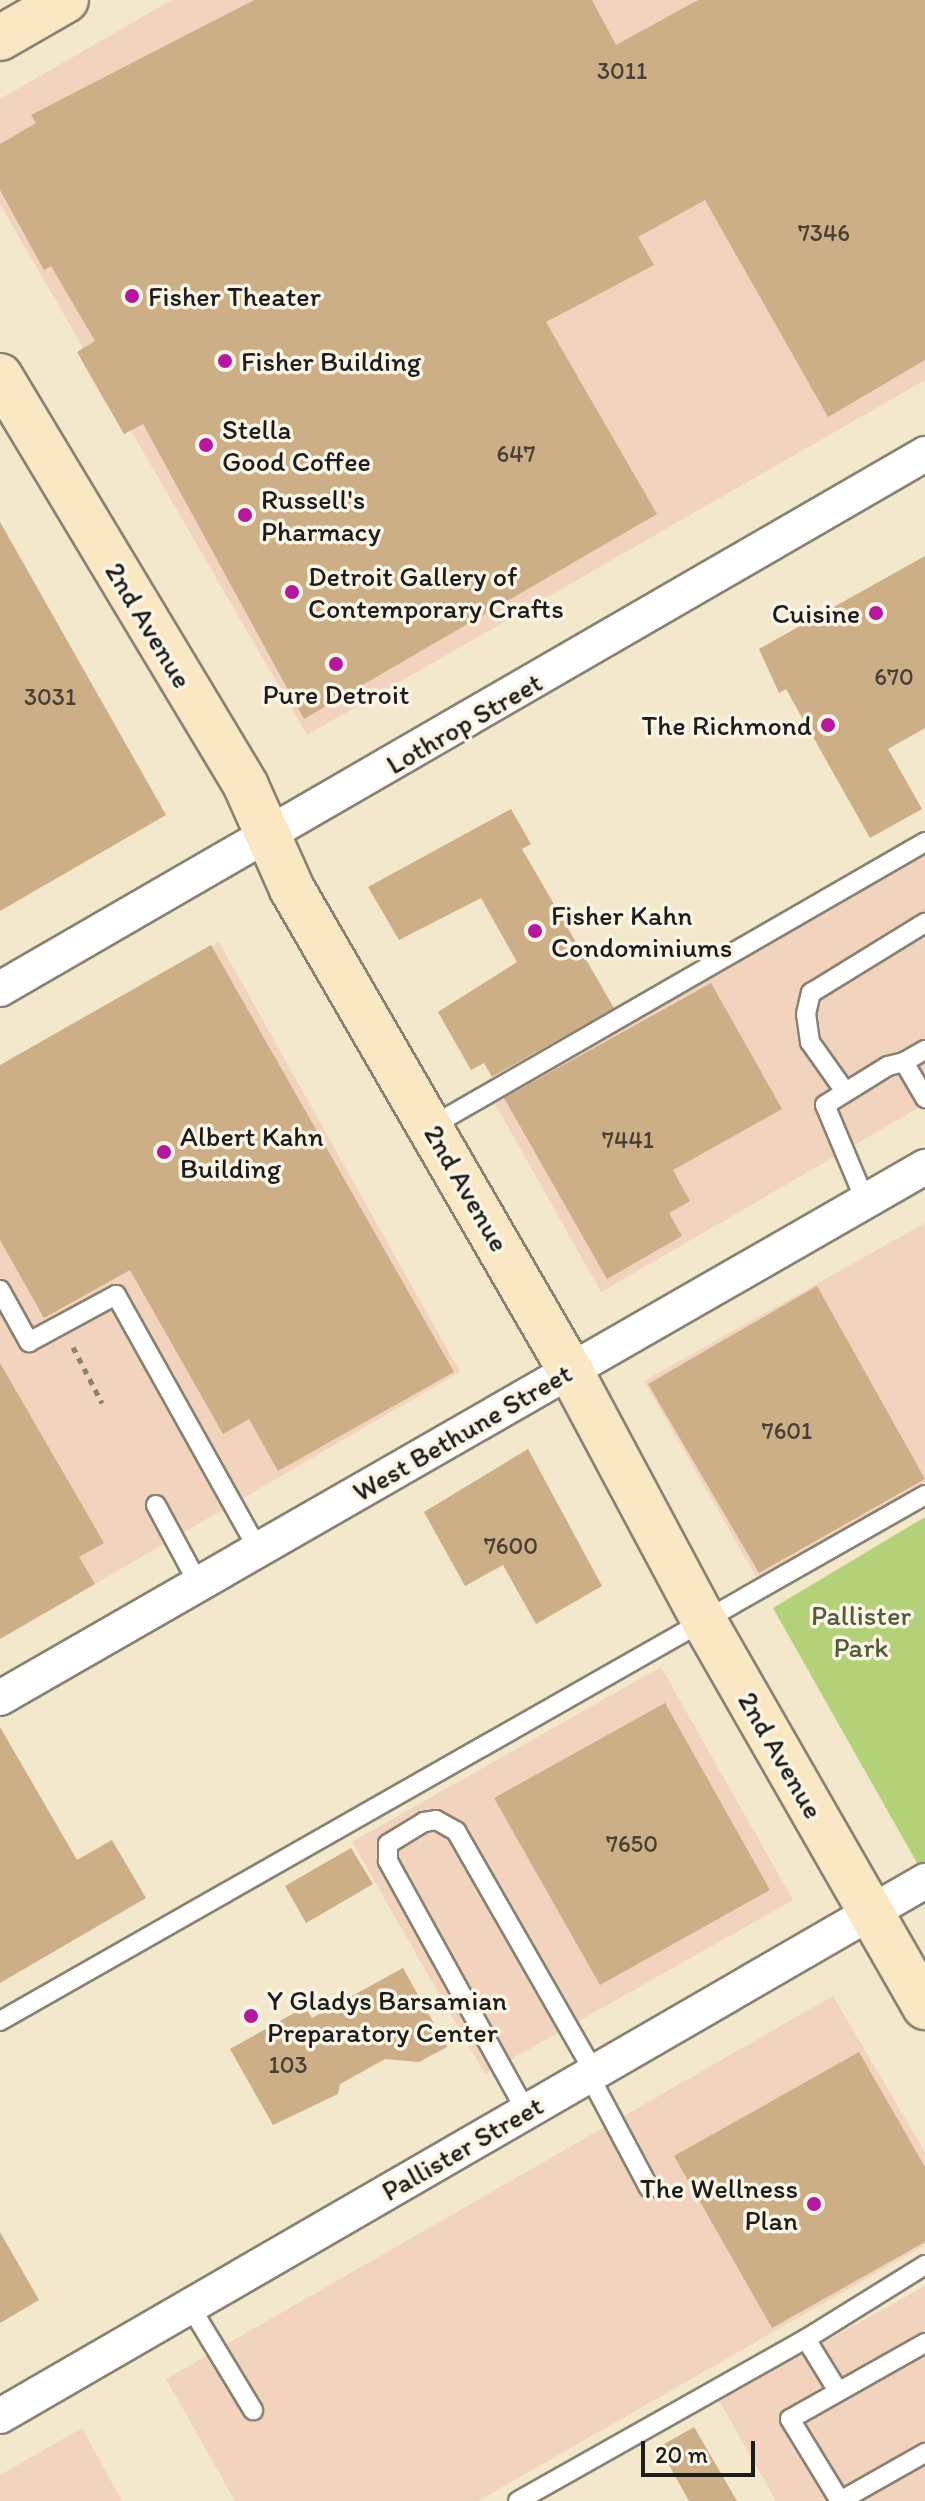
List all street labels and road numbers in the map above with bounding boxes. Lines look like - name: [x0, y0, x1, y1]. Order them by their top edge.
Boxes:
- street label: 2nd Avenue: [99, 557, 199, 693]
- street label: Lothrop Street: [380, 665, 548, 781]
- street label: 2nd Avenue: [418, 1119, 516, 1257]
- street label: West Bethune Street: [347, 1356, 577, 1508]
- street label: 2nd Avenue: [732, 1686, 830, 1824]
- street label: Pallister Street: [376, 2088, 548, 2208]

